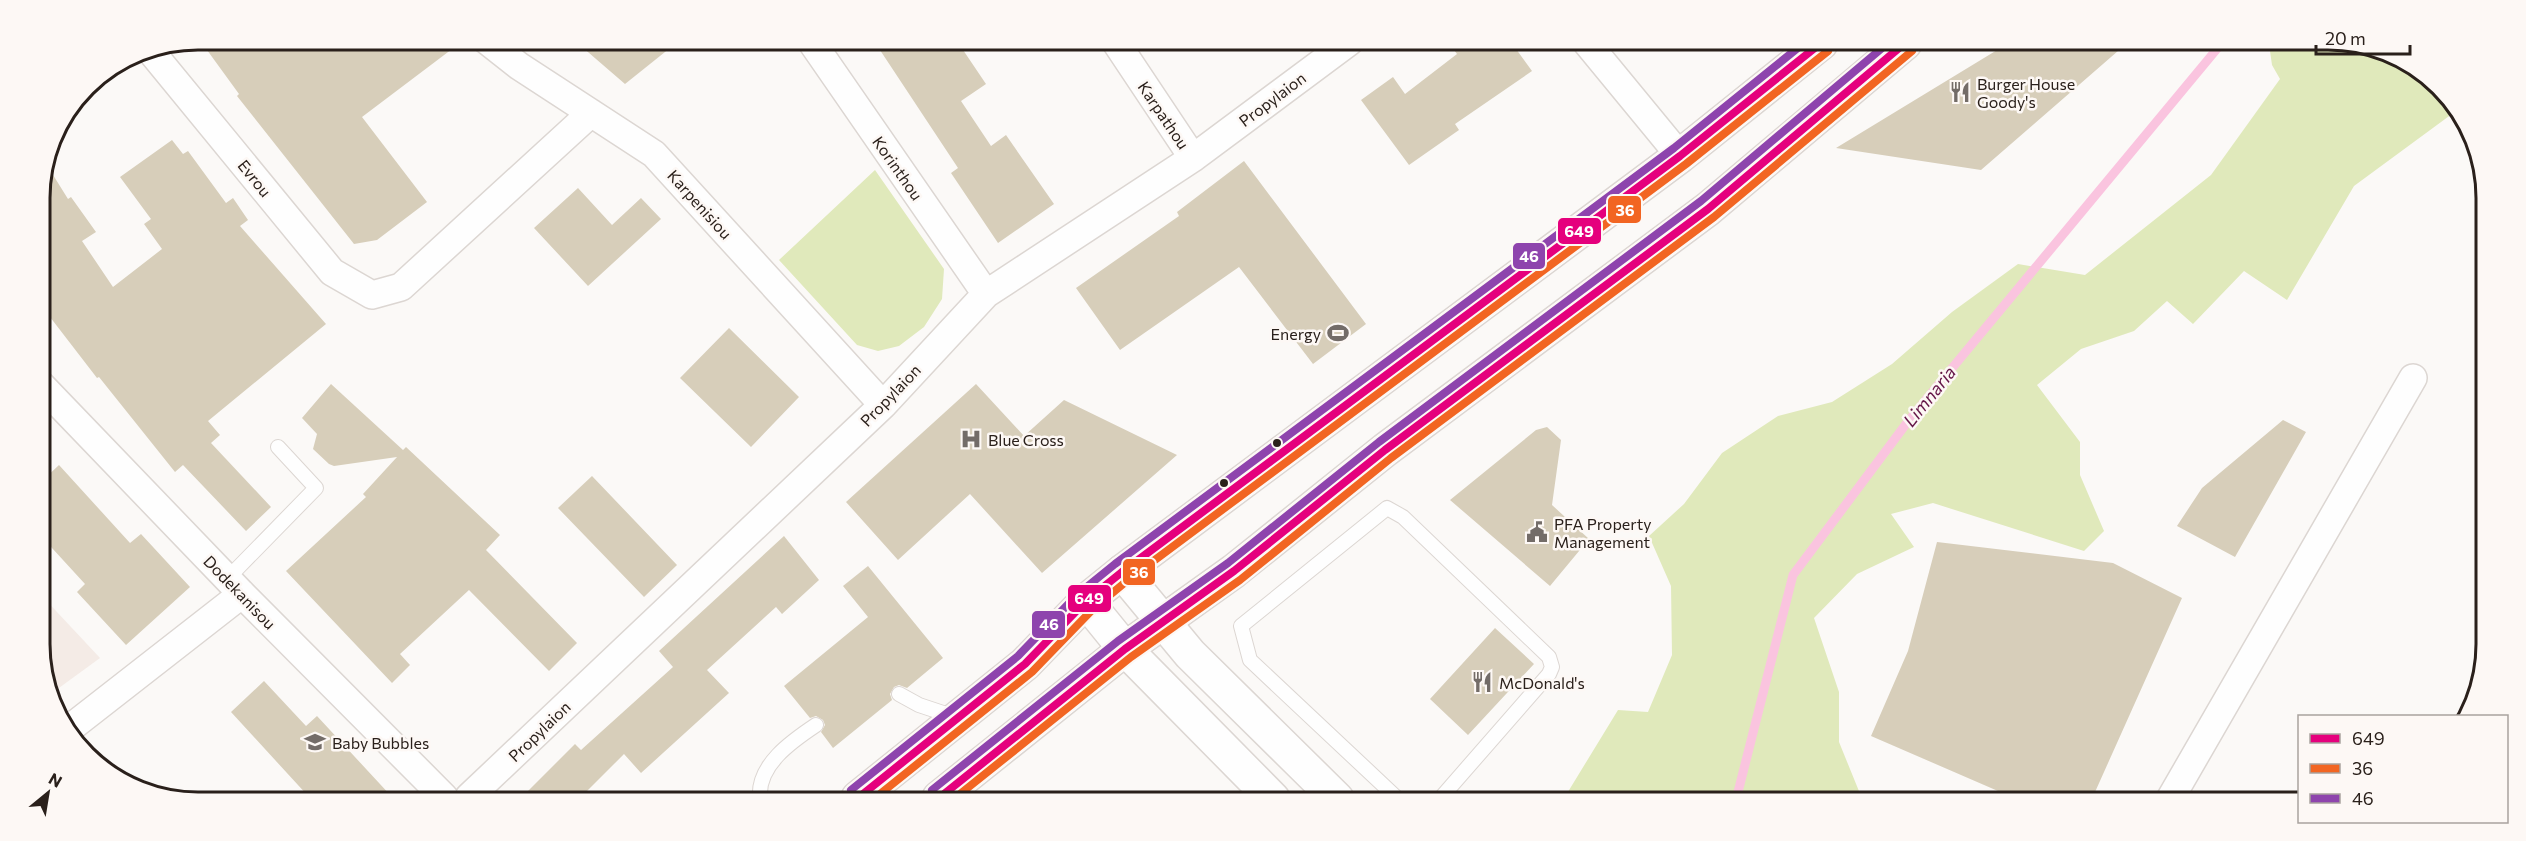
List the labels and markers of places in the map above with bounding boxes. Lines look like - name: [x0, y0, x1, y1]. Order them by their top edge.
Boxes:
- place label: Burger House Goody's: [1977, 74, 2075, 111]
- restaurant icon: Burger House Goody's: [1948, 80, 1972, 104]
- sports icon: Energy: [1326, 321, 1350, 345]
- place label: Energy: [1271, 324, 1321, 343]
- hospital icon: Blue Cross: [959, 427, 983, 451]
- place label: Blue Cross: [988, 430, 1064, 449]
- unlabelled marker: [1271, 437, 1283, 449]
- unlabelled marker: [1218, 477, 1230, 489]
- place label: PFA Property Management: [1554, 514, 1652, 551]
- public building icon: PFA Property Management: [1525, 520, 1549, 544]
- restaurant icon: McDonald's: [1470, 670, 1494, 694]
- place label: McDonald's: [1499, 673, 1585, 692]
- school or university icon: Baby Bubbles: [303, 730, 327, 754]
- place label: Baby Bubbles: [332, 733, 429, 752]

